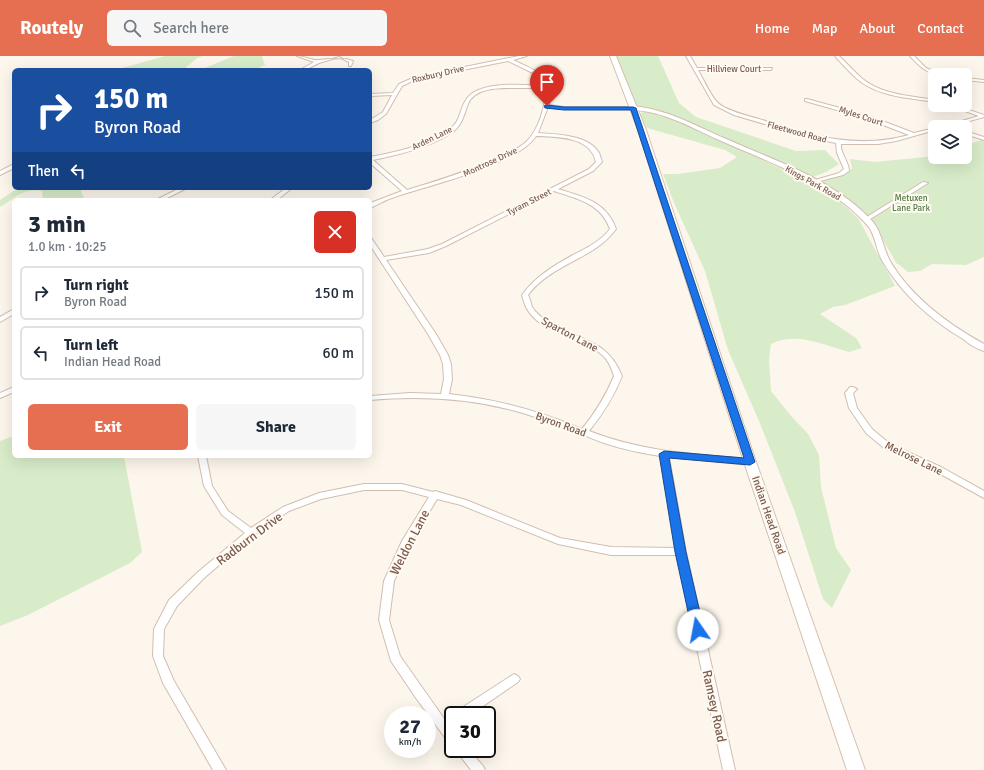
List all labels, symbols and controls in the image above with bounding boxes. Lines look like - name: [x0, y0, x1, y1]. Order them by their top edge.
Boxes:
- search box: [107, 10, 387, 46]
- text: Routely: [20, 16, 83, 40]
- icon: search: [121, 17, 143, 39]
- text: Search here: [153, 19, 229, 37]
- text: Home: [755, 20, 790, 37]
- text: Map: [812, 20, 837, 37]
- text: About: [859, 20, 895, 37]
- text: Contact: [917, 20, 964, 37]
- street label: Roxbury Drive: [411, 63, 466, 86]
- street label: Hillview Court: [707, 64, 761, 75]
- pin: [530, 65, 564, 106]
- map controls: [928, 68, 972, 164]
- button: sound: [928, 68, 972, 112]
- icon: arrive: [536, 71, 558, 93]
- text: 150 m: [94, 82, 168, 116]
- icon: right: [28, 84, 80, 136]
- street label: Myles Court: [837, 104, 884, 129]
- text: Byron Road: [94, 116, 181, 138]
- street label: Fleetwood Road: [766, 119, 828, 146]
- button: layers: [928, 120, 972, 164]
- street label: Arden Lane: [410, 124, 455, 153]
- street label: Montrose Drive: [461, 145, 519, 180]
- icon: left: [67, 160, 89, 182]
- text: Then: [28, 162, 59, 180]
- street label: Kings Park Road: [783, 164, 843, 203]
- street label: Tyram Street: [505, 187, 553, 218]
- park label: Metuxen Lane Park: [892, 193, 930, 214]
- text: 3 min: [28, 209, 86, 239]
- button: close: [314, 211, 356, 253]
- text: 1.0 km · 10:25: [28, 239, 106, 255]
- text: Turn right: [64, 276, 129, 294]
- icon: right: [30, 282, 52, 304]
- text: 150 m: [314, 284, 354, 302]
- text: Byron Road: [64, 294, 127, 310]
- street label: Sparton Lane: [539, 314, 600, 355]
- text: Turn left: [64, 336, 118, 354]
- icon: left: [30, 342, 52, 364]
- text: 60 m: [323, 344, 354, 362]
- text: Indian Head Road: [64, 354, 161, 370]
- button: Exit: [28, 404, 188, 450]
- button: Share: [196, 404, 356, 450]
- street label: Byron Road: [534, 409, 588, 440]
- street label: Melrose Lane: [883, 439, 945, 478]
- street label: Indian Head Road: [749, 474, 788, 556]
- street label: Weldon Lane: [387, 507, 433, 578]
- street label: Radburn Drive: [213, 509, 286, 569]
- position arrow: [677, 609, 719, 651]
- street label: Ramsey Road: [699, 669, 730, 744]
- speed limit sign: 30: [444, 706, 496, 758]
- text: 27: [399, 714, 421, 739]
- text: km/h: [399, 736, 421, 748]

